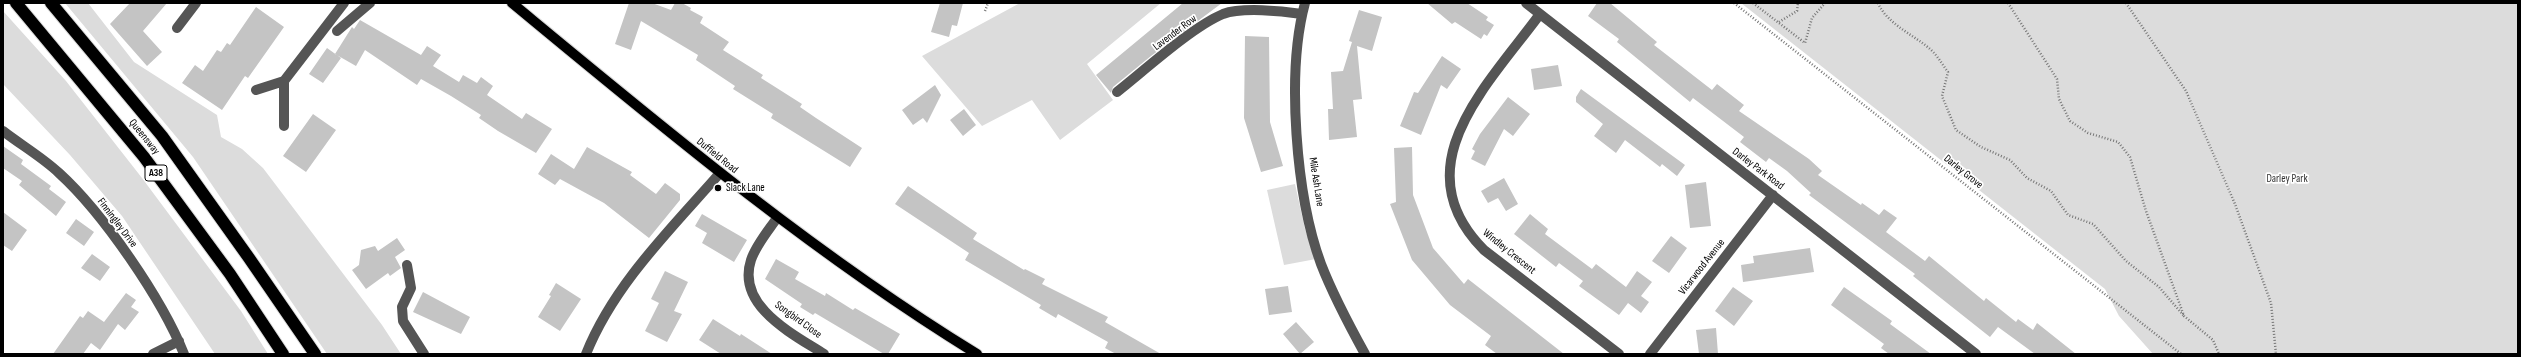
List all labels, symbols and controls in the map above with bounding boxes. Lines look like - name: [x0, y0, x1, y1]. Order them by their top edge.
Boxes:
- street label: Lavender Row: [1151, 12, 1199, 54]
- street label: Queensway: [126, 117, 162, 157]
- street label: Duffield Road: [694, 135, 740, 177]
- street label: Darley Park Road: [1730, 145, 1786, 193]
- street label: Darley Grove: [1941, 152, 1985, 192]
- street label: Mile Ash Lane: [1306, 157, 1326, 207]
- road number: A38: [145, 165, 167, 181]
- park label: Darley Park: [2266, 172, 2308, 186]
- place label: Slack Lane: [726, 181, 765, 195]
- marker: Slack Lane: [713, 183, 723, 193]
- street label: Finningley Drive: [94, 196, 140, 250]
- street label: Windley Crescent: [1480, 227, 1538, 277]
- street label: Vicarwood Avenue: [1676, 236, 1728, 298]
- street label: Songbird Close: [772, 299, 824, 341]

